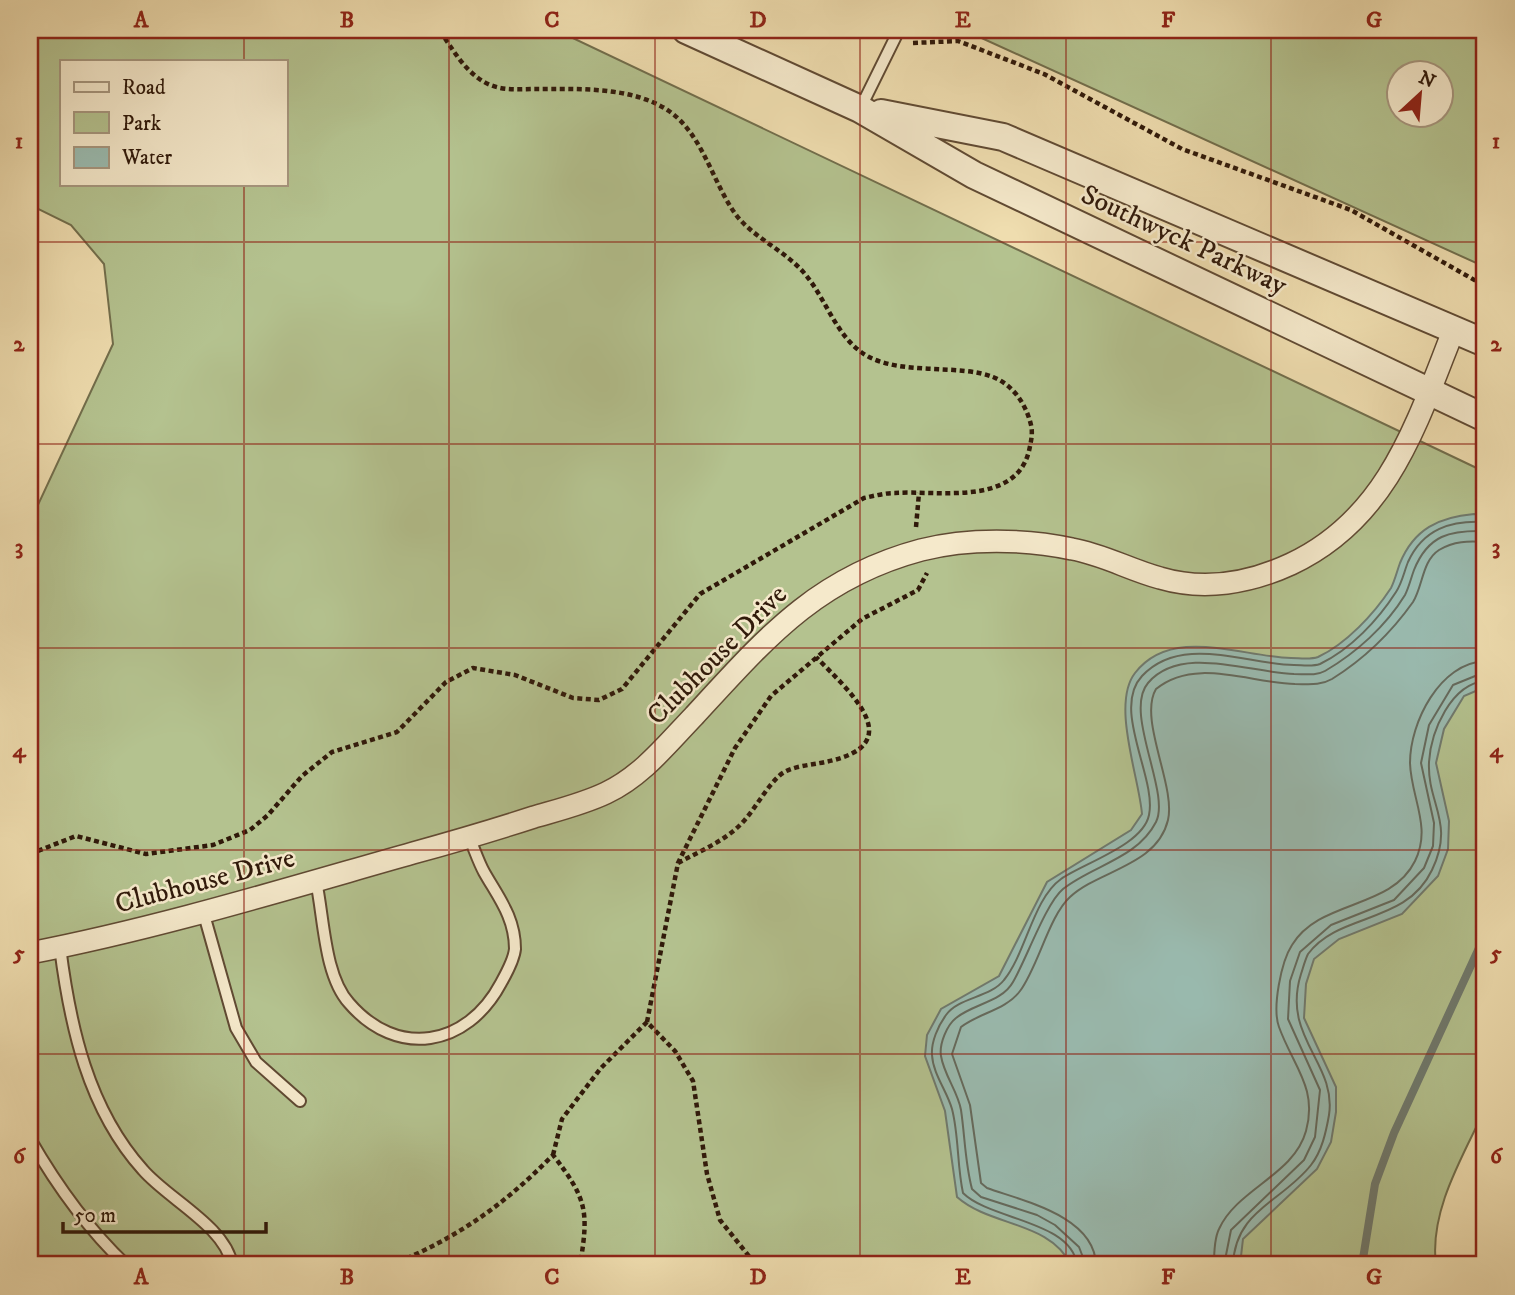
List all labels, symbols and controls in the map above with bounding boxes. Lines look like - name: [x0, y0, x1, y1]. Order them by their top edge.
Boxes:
- text: A: [133, 6, 150, 35]
- text: B: [340, 6, 354, 35]
- text: C: [544, 6, 560, 35]
- text: D: [749, 6, 767, 35]
- text: E: [955, 6, 971, 35]
- text: F: [1161, 6, 1176, 35]
- text: G: [1366, 6, 1382, 35]
- legend: [60, 60, 287, 186]
- north arrow: [1386, 60, 1456, 130]
- text: N: [1415, 66, 1439, 94]
- text: Road: [122, 75, 166, 101]
- text: Park: [122, 111, 162, 137]
- text: 1: [15, 127, 23, 156]
- text: 1: [1492, 127, 1500, 156]
- text: Water: [121, 145, 172, 171]
- street label: Southwyck Parkway: [1075, 177, 1293, 303]
- text: 2: [13, 330, 25, 359]
- text: 2: [1490, 330, 1502, 359]
- text: 3: [15, 533, 23, 562]
- text: 3: [1492, 533, 1500, 562]
- street label: Clubhouse Drive: [639, 577, 795, 733]
- text: 4: [12, 736, 27, 765]
- text: 4: [1489, 736, 1504, 765]
- street label: Clubhouse Drive: [111, 840, 299, 922]
- text: 5: [12, 939, 25, 968]
- text: 5: [1489, 939, 1502, 968]
- text: 6: [13, 1142, 27, 1171]
- text: 6: [1490, 1142, 1504, 1171]
- scale bar: [63, 1190, 266, 1234]
- text: 50 m: [74, 1203, 116, 1229]
- text: A: [133, 1263, 150, 1292]
- text: B: [340, 1263, 354, 1292]
- text: C: [544, 1263, 560, 1292]
- text: D: [749, 1263, 767, 1292]
- text: E: [955, 1263, 971, 1292]
- text: F: [1161, 1263, 1176, 1292]
- text: G: [1366, 1263, 1382, 1292]

